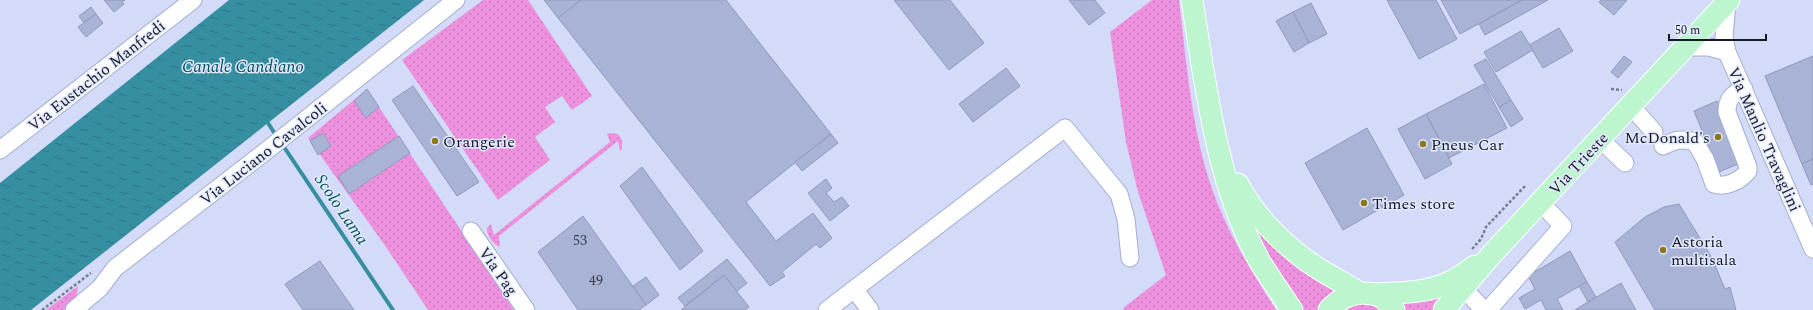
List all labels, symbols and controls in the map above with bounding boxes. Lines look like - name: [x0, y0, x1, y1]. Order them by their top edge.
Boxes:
- street label: Via Eustachio Manfredi: [23, 14, 171, 137]
- scale bar: [1669, 16, 1766, 42]
- text: 50 m: [1675, 21, 1700, 40]
- water label: Canale Candiano: [182, 54, 304, 80]
- street label: Via Manlio Travaglini: [1721, 63, 1807, 216]
- street label: Via Luciano Cavalcoli: [195, 96, 332, 211]
- place label: McDonald's: [1624, 126, 1710, 150]
- street label: Via Trieste: [1543, 127, 1614, 200]
- place label: Orangerie: [443, 130, 515, 154]
- marker: McDonald's: [1713, 132, 1723, 142]
- place label: Pneus Car: [1431, 133, 1504, 157]
- marker: Orangerie: [430, 136, 440, 146]
- marker: Pneus Car: [1418, 139, 1428, 149]
- water label: Scolo Lama: [308, 169, 375, 251]
- place label: Times store: [1372, 192, 1455, 216]
- marker: Times store: [1359, 198, 1369, 208]
- house number: 53: [573, 230, 587, 251]
- place label: Astoria multisala: [1671, 230, 1736, 272]
- street label: Via Pag: [473, 242, 524, 301]
- marker: Astoria multisala: [1658, 245, 1668, 255]
- house number: 49: [589, 270, 603, 291]

